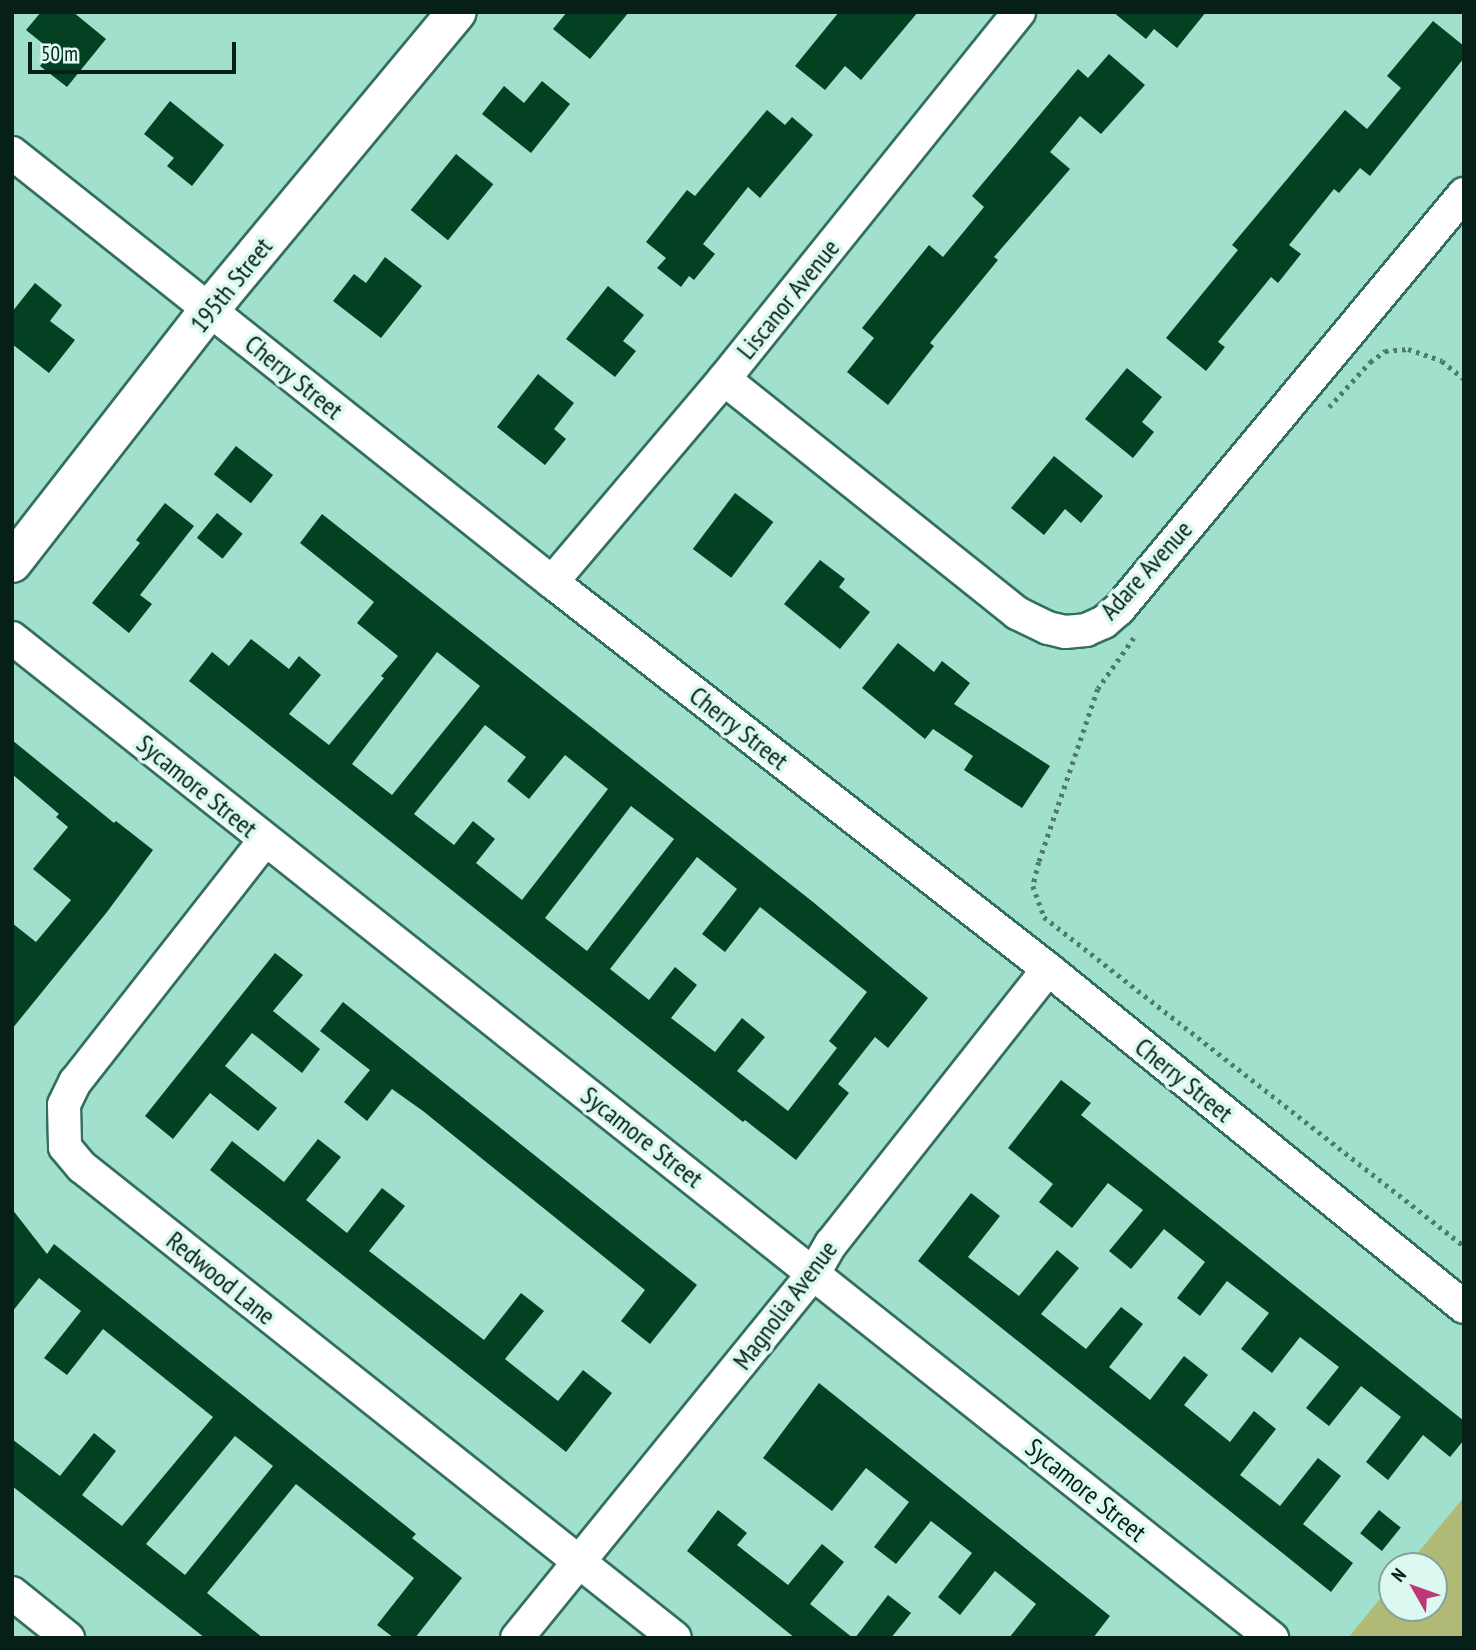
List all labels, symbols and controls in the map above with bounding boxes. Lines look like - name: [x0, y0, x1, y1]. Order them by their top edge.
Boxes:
- scale bar: [32, 28, 240, 72]
- text: 50 m: [41, 40, 78, 67]
- street label: 195th Street: [183, 231, 279, 339]
- street label: Liscanor Avenue: [730, 232, 846, 366]
- street label: Cherry Street: [239, 328, 349, 426]
- street label: Adare Avenue: [1093, 514, 1199, 626]
- street label: Cherry Street: [683, 680, 795, 776]
- street label: Sycamore Street: [130, 728, 264, 844]
- street label: Cherry Street: [1129, 1031, 1239, 1129]
- street label: Sycamore Street: [575, 1080, 709, 1194]
- street label: Redwood Lane: [160, 1225, 282, 1331]
- street label: Magnolia Avenue: [726, 1234, 844, 1376]
- street label: Sycamore Street: [1019, 1432, 1153, 1548]
- north arrow: [1378, 1552, 1448, 1622]
- text: N: [1386, 1563, 1411, 1586]

